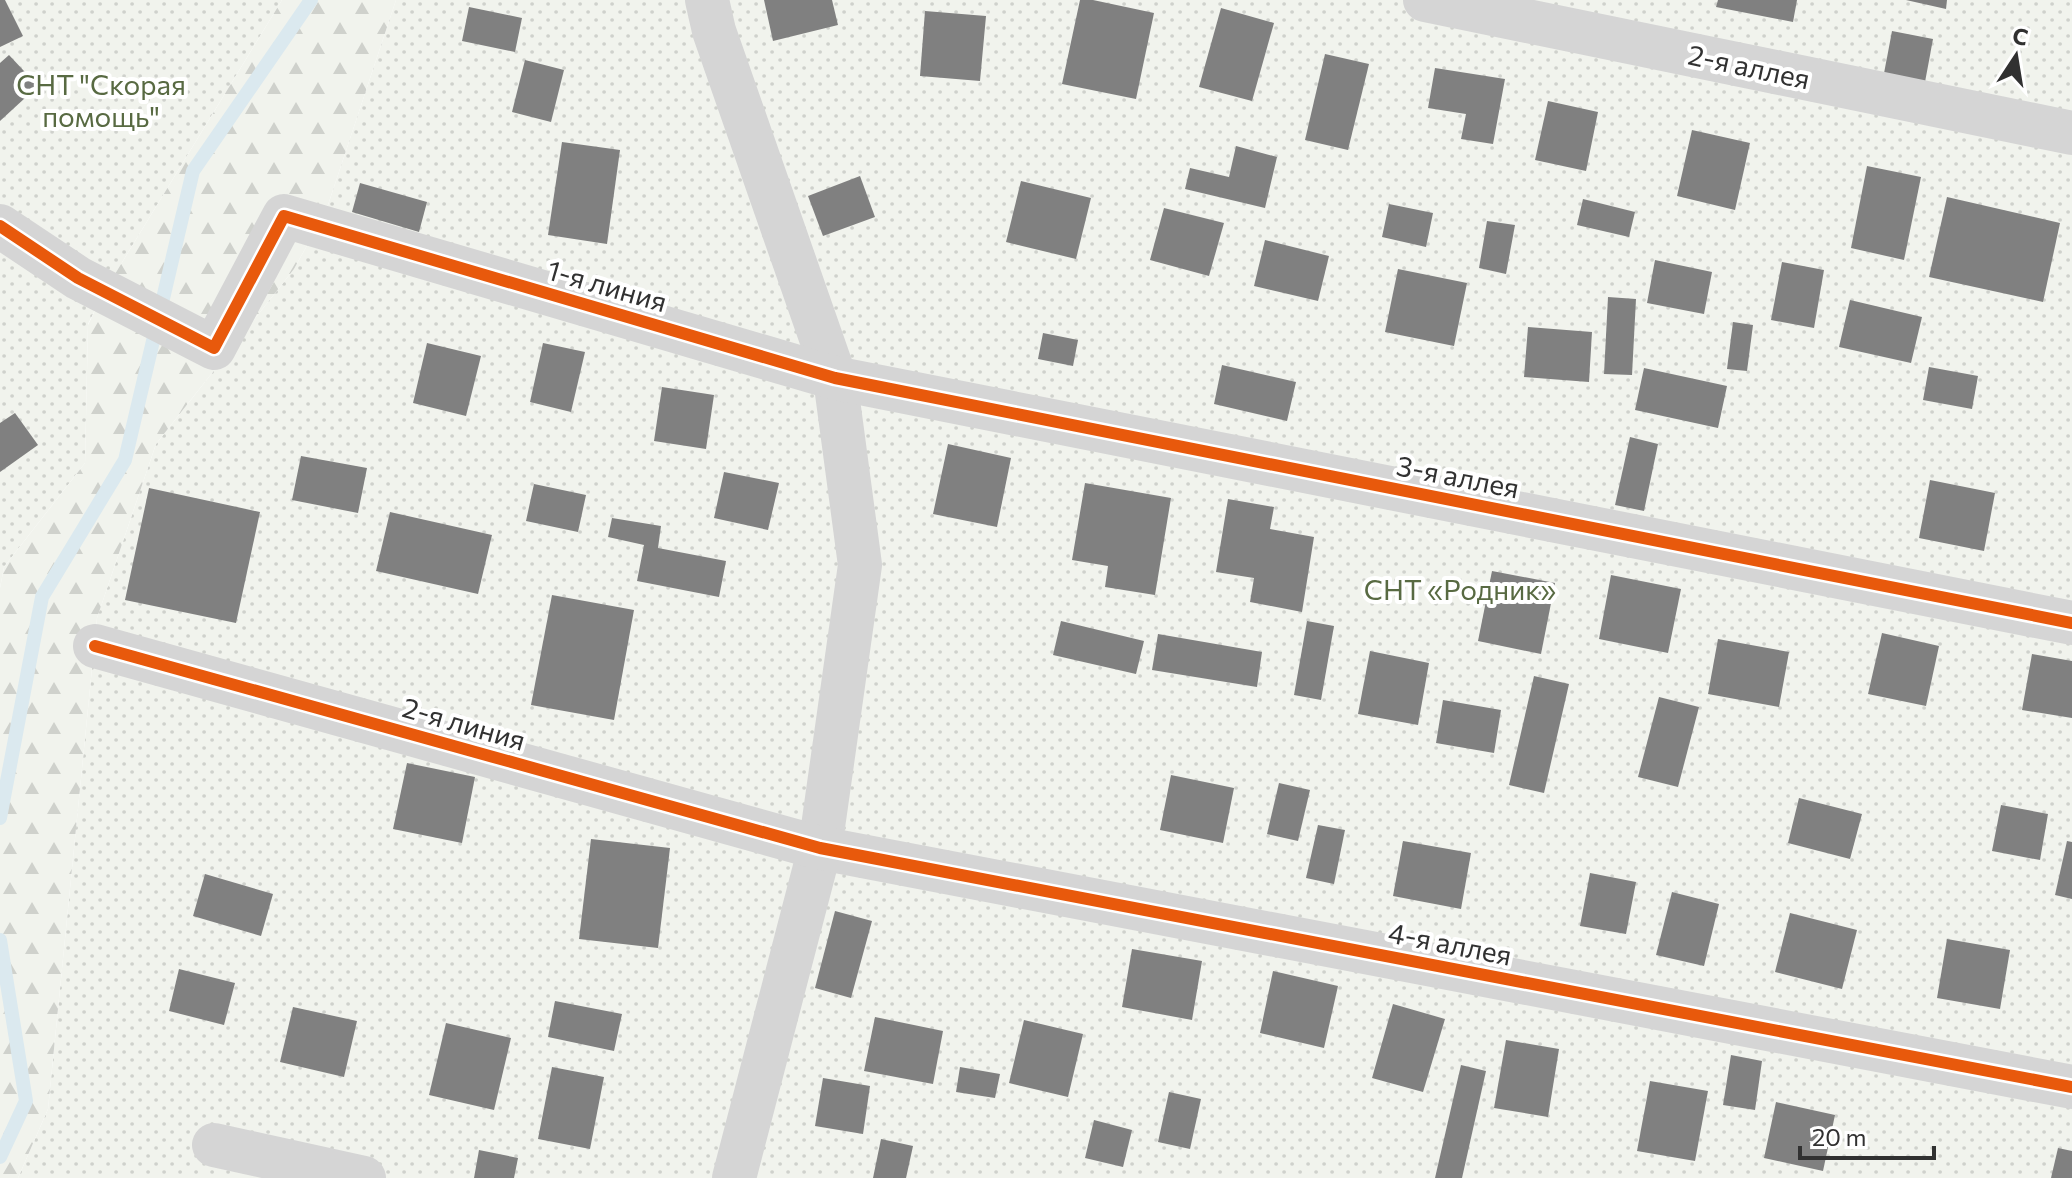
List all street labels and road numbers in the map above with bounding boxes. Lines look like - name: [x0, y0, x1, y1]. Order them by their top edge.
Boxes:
- street label: 2-я аллея: [1685, 37, 1813, 96]
- street label: 1-я линия: [544, 252, 671, 318]
- street label: 3-я аллея: [1394, 447, 1522, 505]
- street label: 2-я линия: [399, 689, 530, 757]
- street label: 4-я аллея: [1386, 914, 1515, 972]

